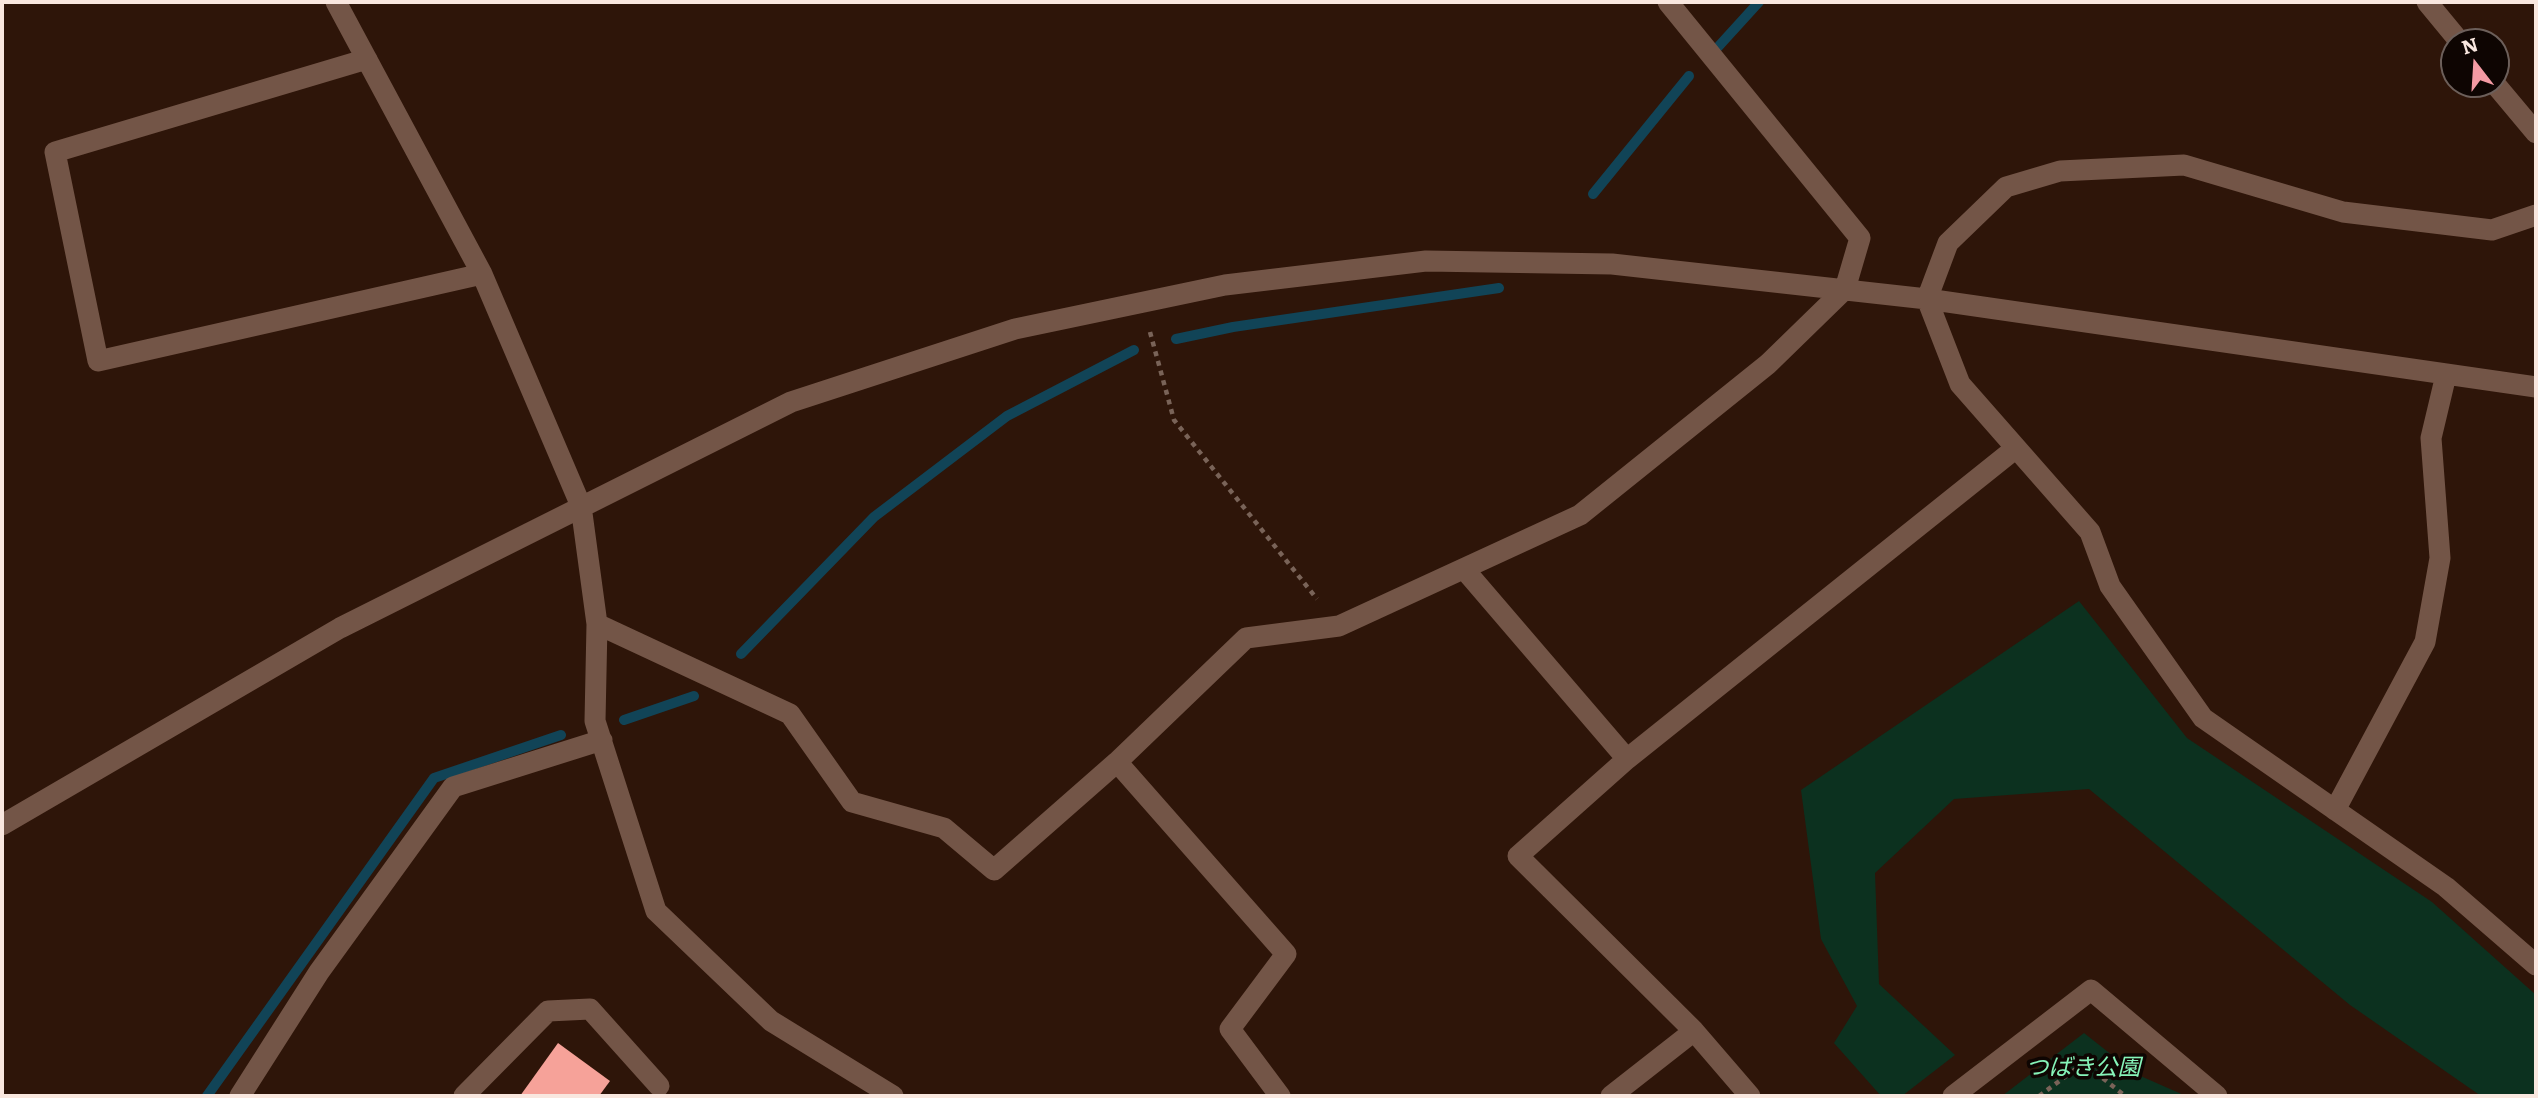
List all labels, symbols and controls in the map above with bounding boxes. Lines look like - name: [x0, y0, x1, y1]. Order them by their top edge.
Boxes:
- north arrow: [2440, 28, 2510, 98]
- text: N: [2458, 29, 2481, 61]
- park label: つばき公園: [2026, 1054, 2140, 1082]

